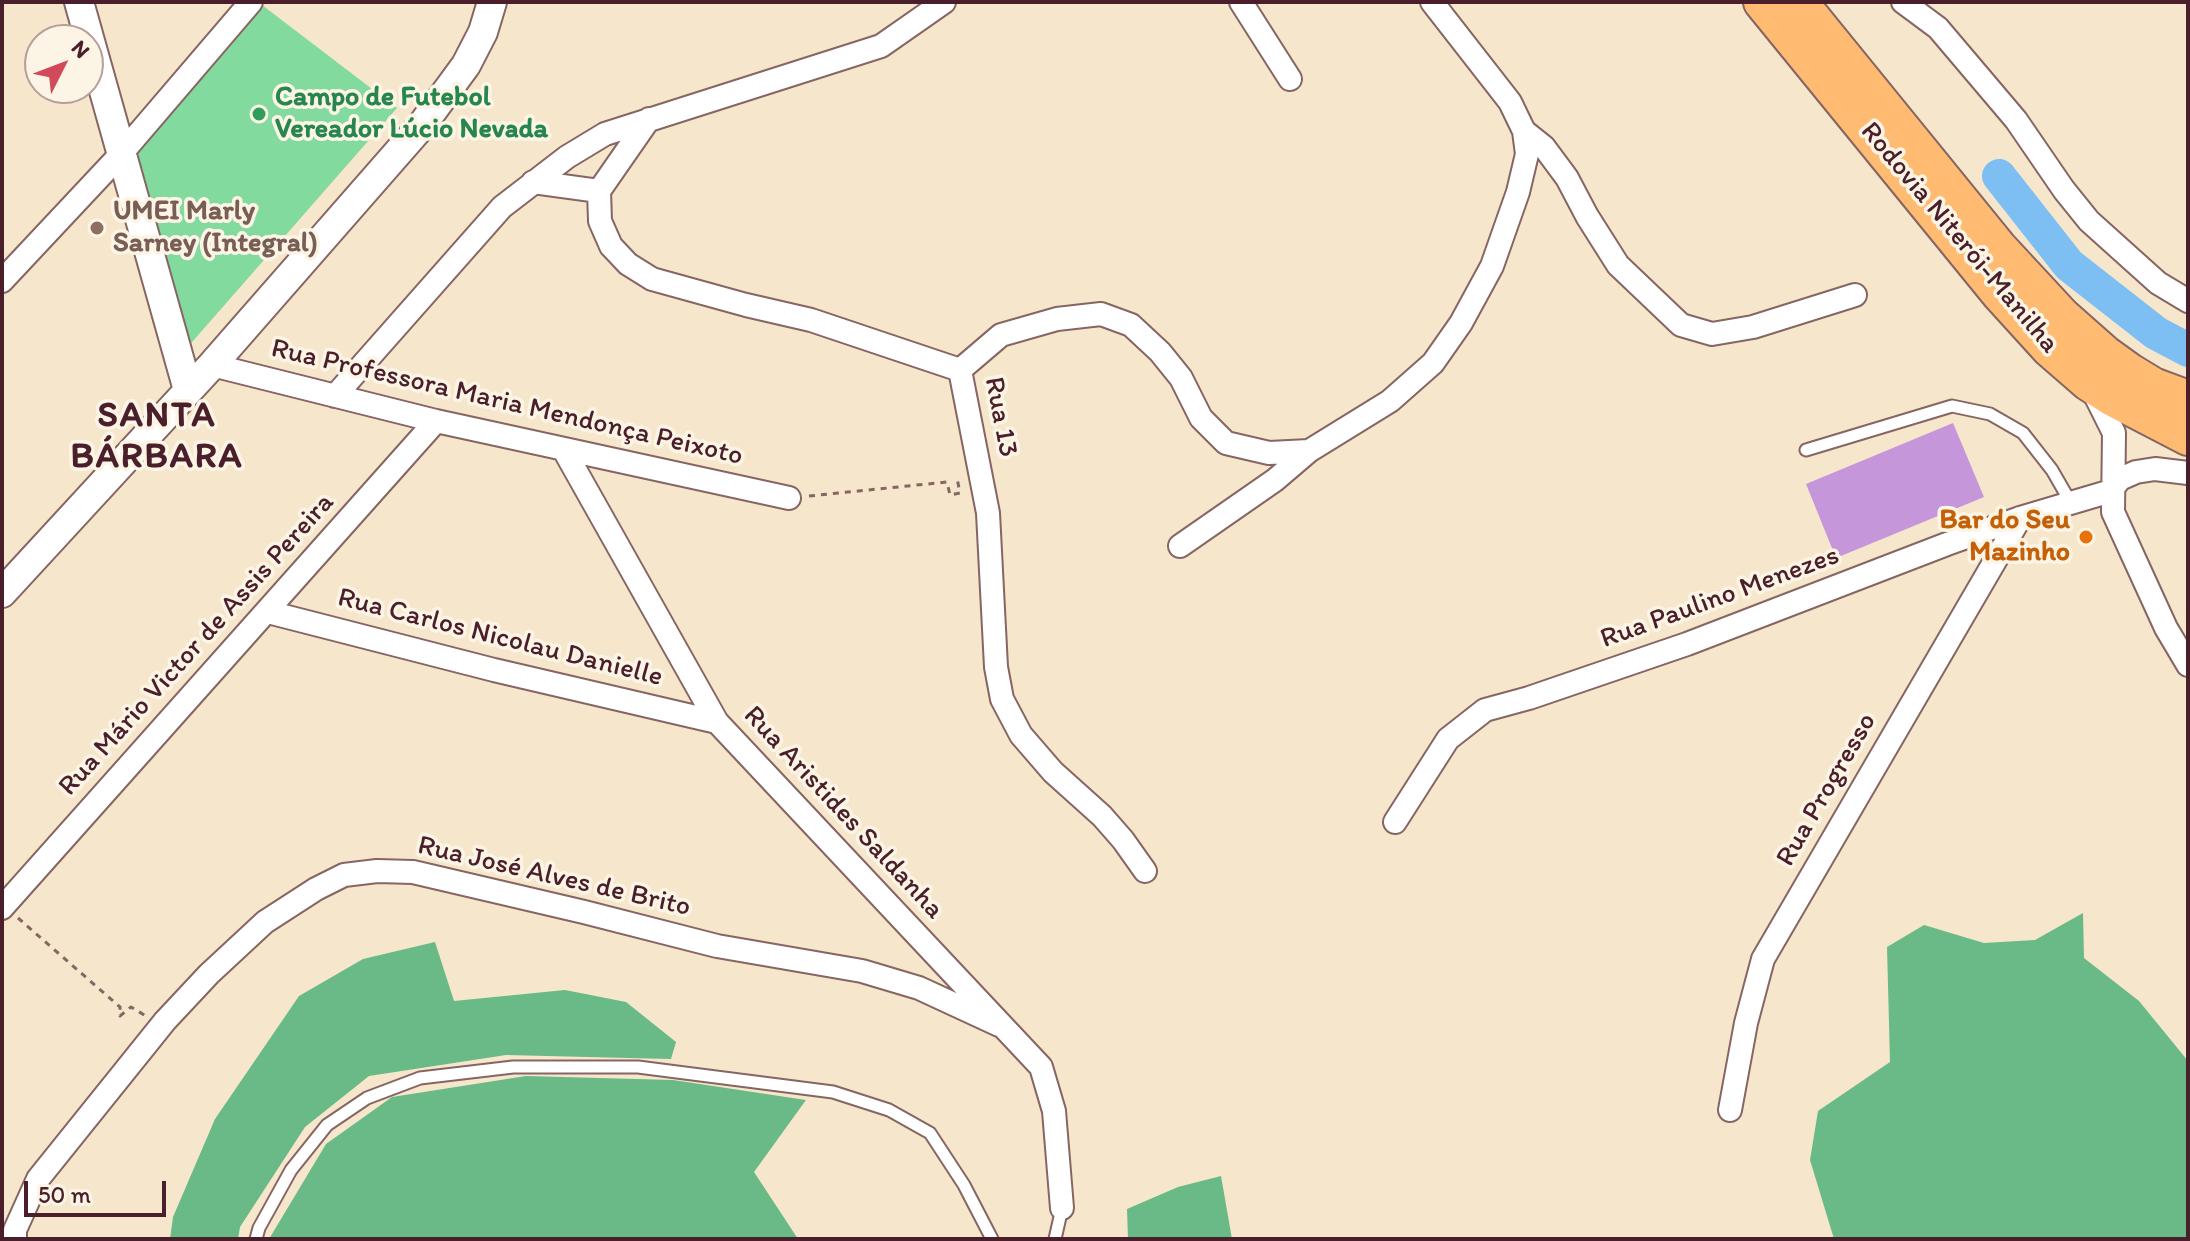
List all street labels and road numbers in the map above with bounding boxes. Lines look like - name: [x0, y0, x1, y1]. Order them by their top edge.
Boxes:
- street label: Rodovia Niterói-Manilha: [1853, 116, 2065, 360]
- street label: Rua Professora Maria Mendonça Peixoto: [268, 332, 746, 474]
- street label: Rua 13: [976, 374, 1024, 460]
- street label: Rua Mário Victor de Assis Pereira: [52, 487, 342, 803]
- street label: Rua Paulino Menezes: [1596, 539, 1844, 657]
- street label: Rua Carlos Nicolau Danielle: [334, 581, 666, 695]
- street label: Rua Aristides Saldanha: [736, 700, 950, 926]
- street label: Rua Progresso: [1770, 707, 1884, 873]
- street label: Rua José Alves de Brito: [414, 829, 694, 925]

